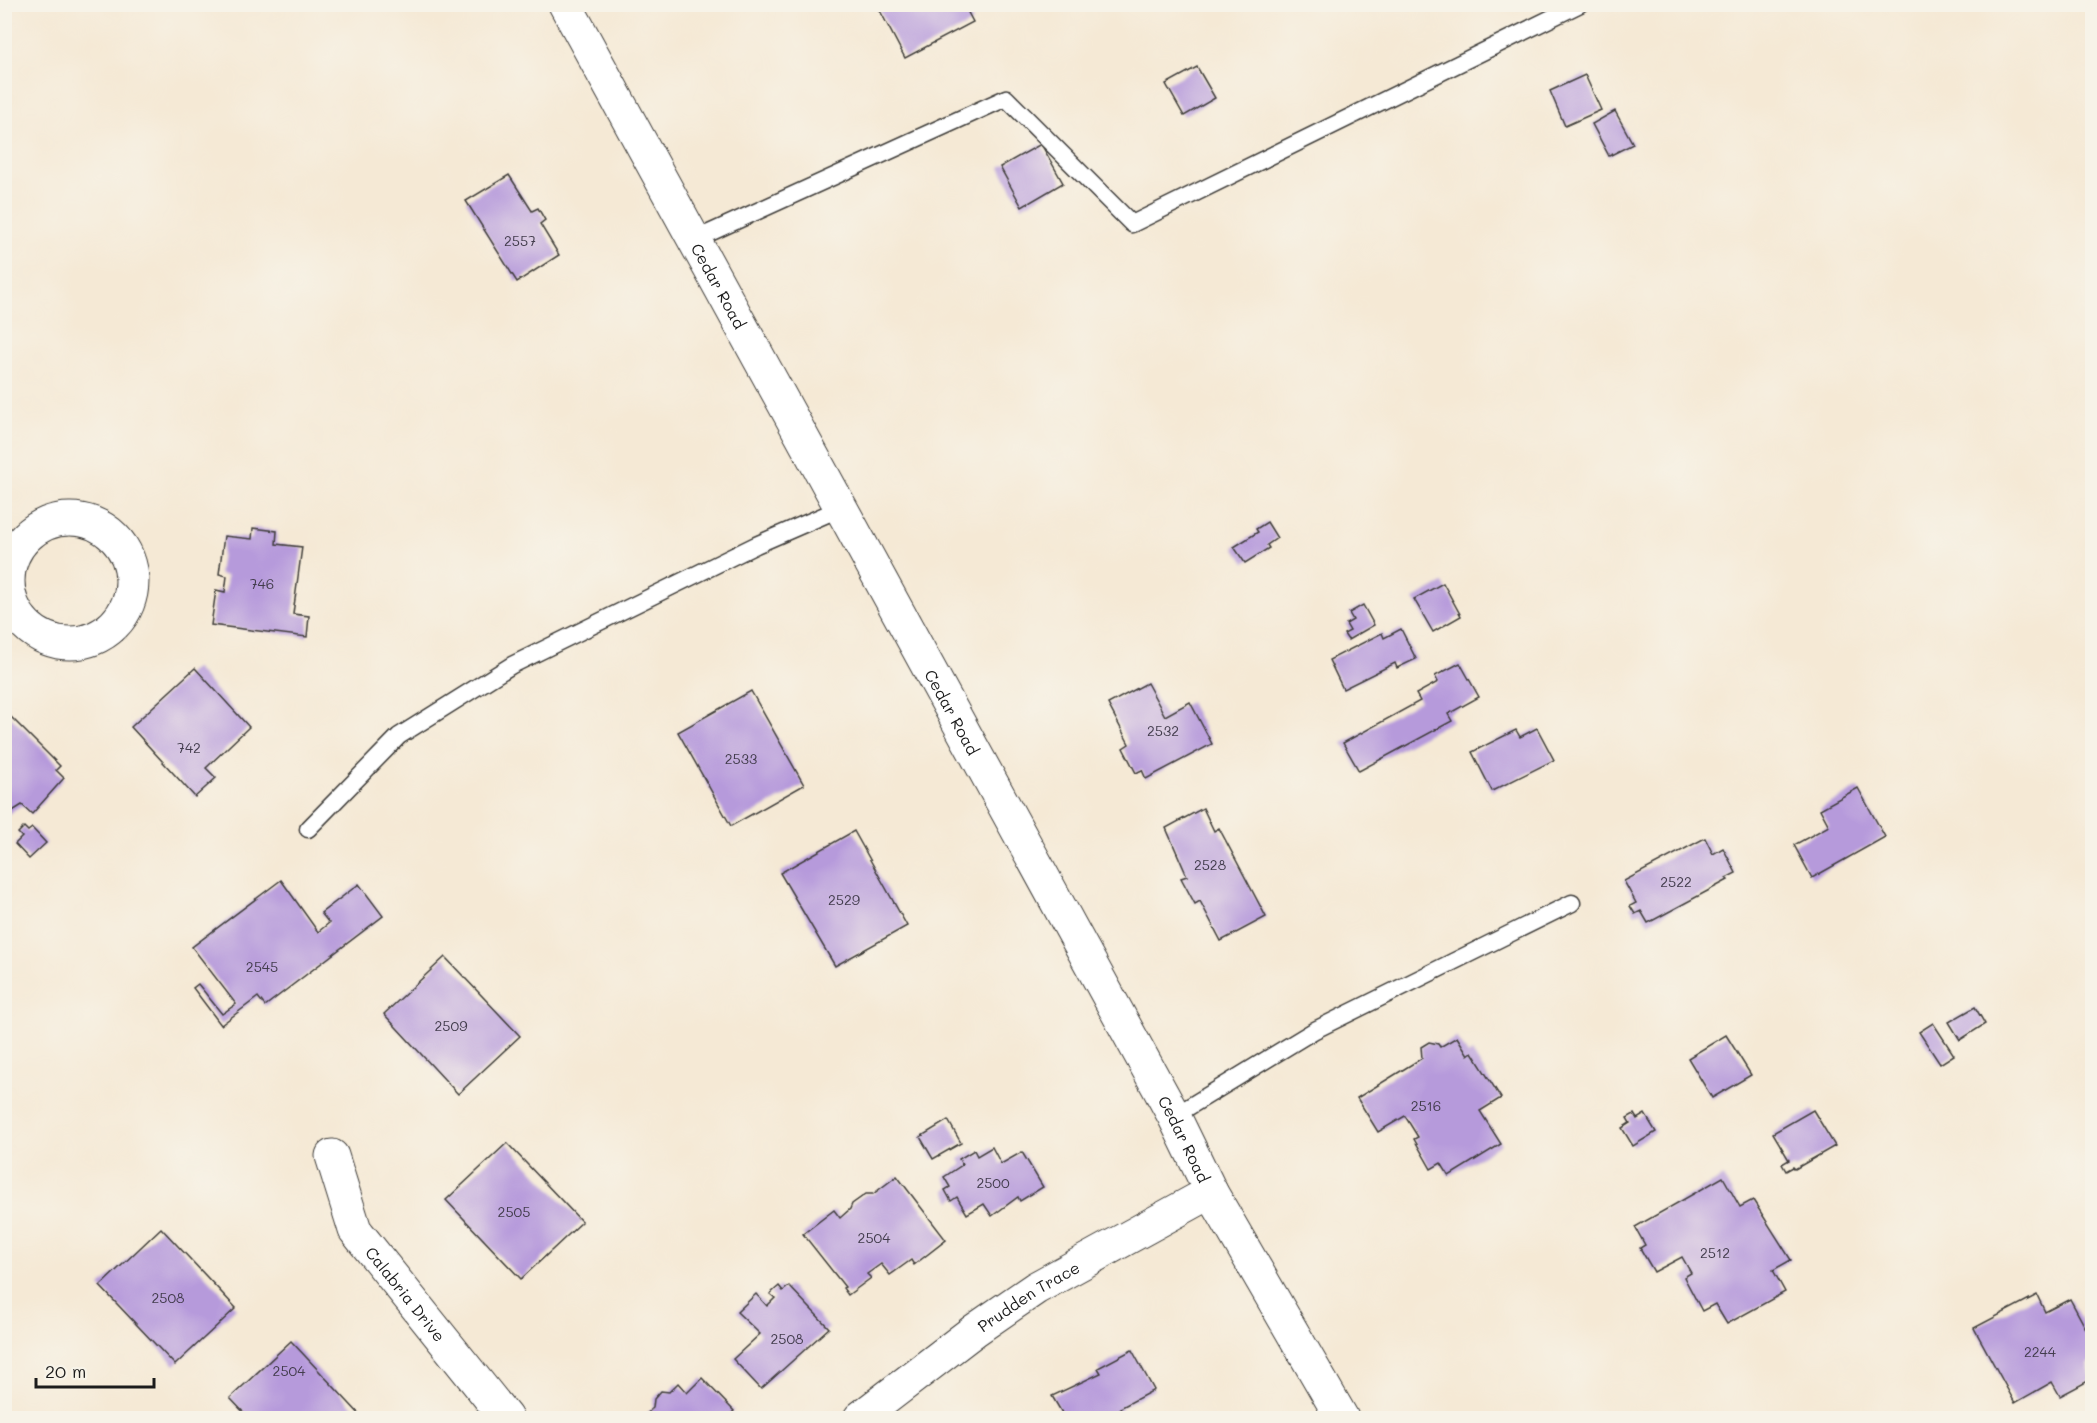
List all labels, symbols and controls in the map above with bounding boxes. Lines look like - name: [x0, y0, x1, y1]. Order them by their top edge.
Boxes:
- house number: 2557: [504, 231, 536, 250]
- street label: Cedar Road: [687, 239, 751, 332]
- house number: 746: [250, 574, 274, 593]
- street label: Cedar Road: [921, 665, 985, 758]
- house number: 2532: [1147, 721, 1179, 740]
- house number: 742: [177, 738, 201, 757]
- house number: 2533: [725, 749, 757, 768]
- house number: 2528: [1194, 855, 1226, 874]
- house number: 2522: [1660, 872, 1692, 891]
- house number: 2529: [828, 890, 860, 909]
- house number: 2545: [246, 957, 278, 976]
- house number: 2509: [435, 1016, 467, 1035]
- street label: Cedar Road: [1154, 1092, 1215, 1186]
- house number: 2516: [1411, 1096, 1441, 1115]
- house number: 2500: [976, 1173, 1010, 1192]
- house number: 2505: [498, 1202, 530, 1221]
- house number: 2504: [858, 1228, 891, 1247]
- street label: Calabria Drive: [362, 1242, 451, 1345]
- house number: 2512: [1700, 1243, 1730, 1262]
- street label: Prudden Trace: [973, 1256, 1083, 1336]
- house number: 2508: [151, 1288, 185, 1307]
- house number: 2508: [770, 1329, 804, 1348]
- house number: 2244: [2024, 1342, 2057, 1361]
- scale bar: [36, 1351, 154, 1389]
- text: 20 m: [45, 1359, 86, 1383]
- house number: 2504: [273, 1361, 306, 1380]

